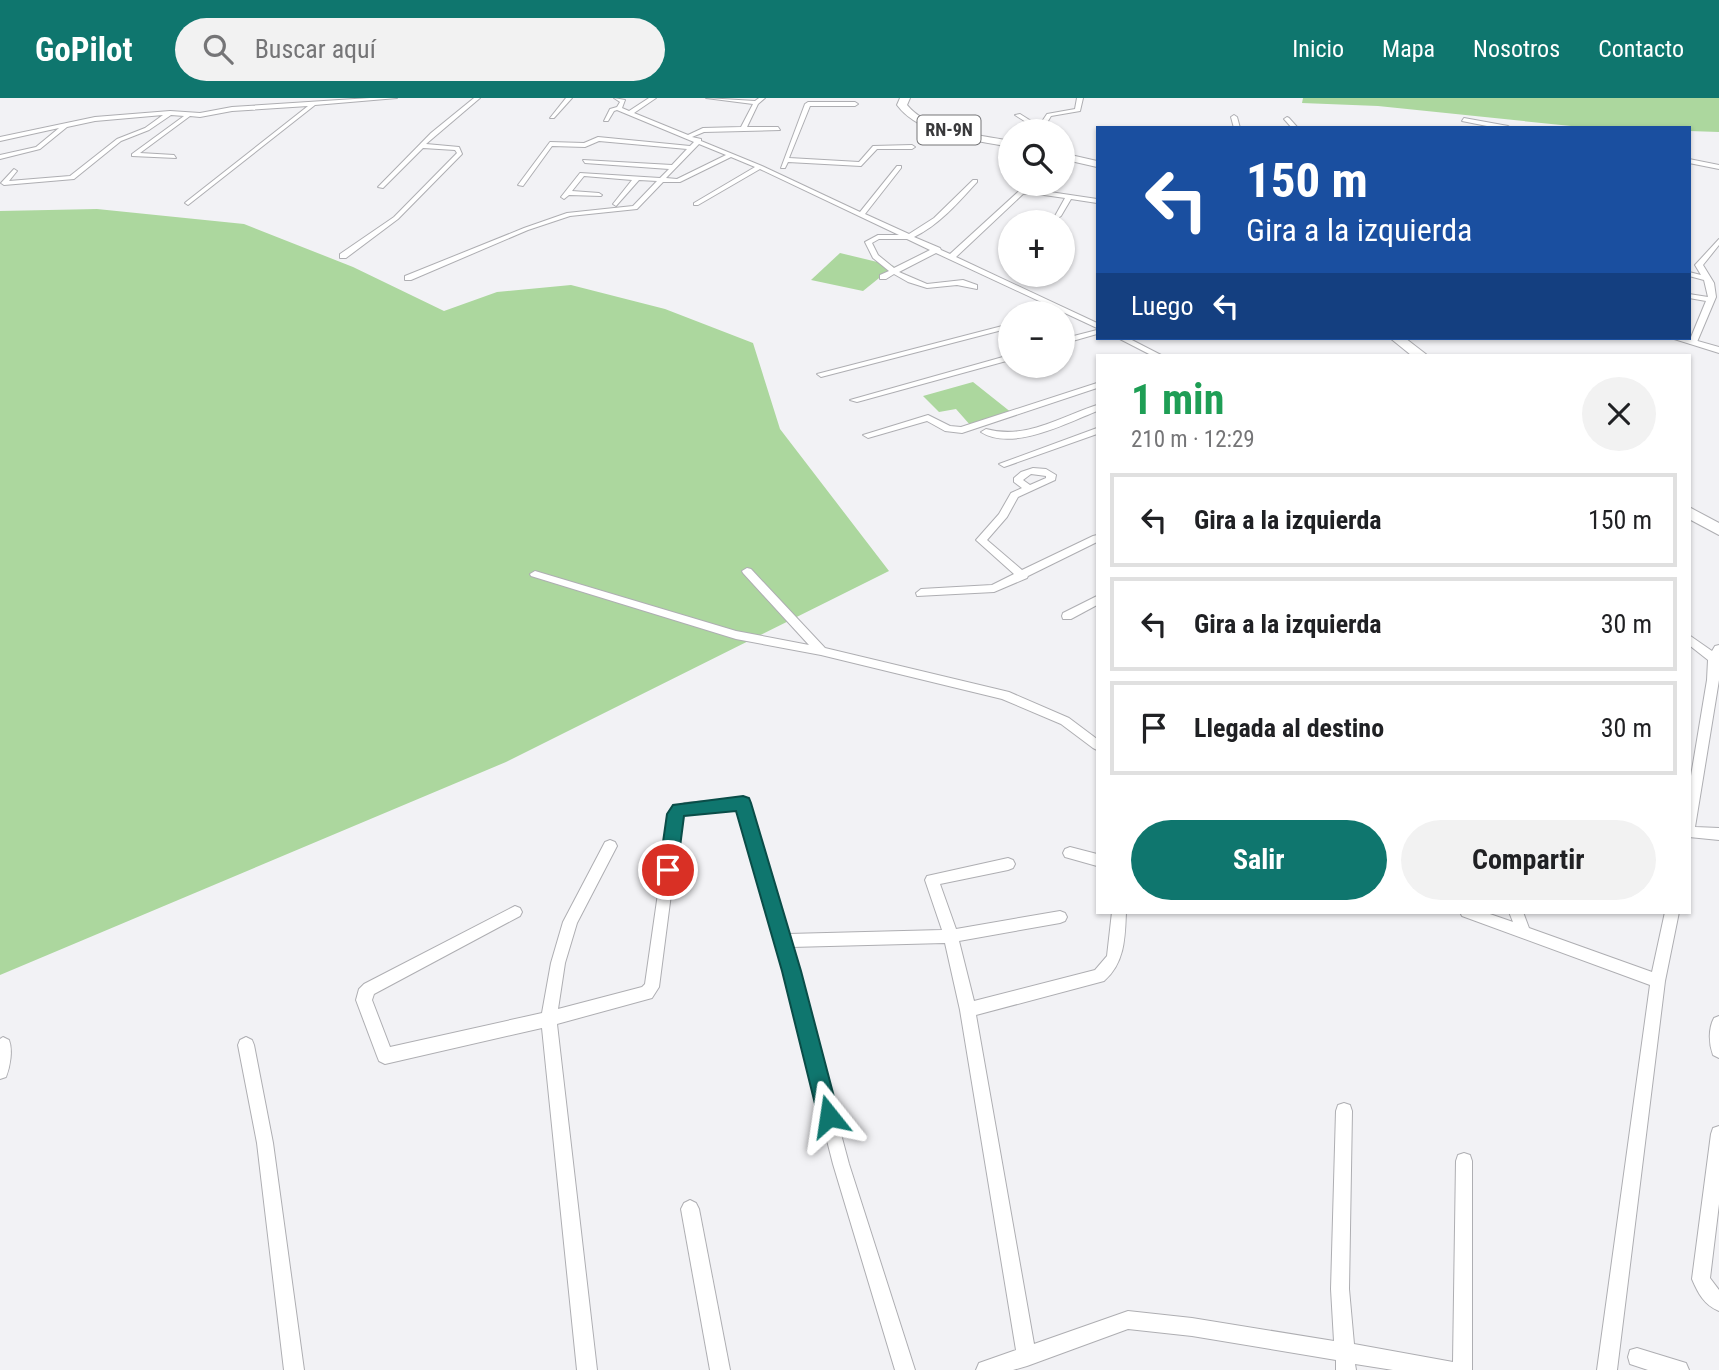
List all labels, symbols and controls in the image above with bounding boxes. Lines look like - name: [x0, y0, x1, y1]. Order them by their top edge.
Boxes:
- search box: [175, 18, 665, 81]
- text: GoPilot: [35, 30, 133, 69]
- icon: search: [199, 30, 237, 68]
- text: Buscar aquí: [255, 34, 376, 64]
- text: Inicio: [1292, 35, 1344, 63]
- text: Mapa: [1382, 35, 1435, 63]
- text: Nosotros: [1473, 35, 1560, 63]
- text: Contacto: [1598, 35, 1684, 63]
- road number: RN-9N: [918, 115, 981, 144]
- map controls: [998, 119, 1075, 378]
- button: search: [998, 119, 1075, 196]
- text: 150 m: [1246, 152, 1368, 209]
- icon: left: [1131, 154, 1222, 245]
- button: +: [998, 210, 1075, 287]
- text: Gira a la izquierda: [1246, 211, 1472, 249]
- icon: left: [1207, 287, 1245, 325]
- text: Luego: [1131, 291, 1193, 321]
- button: −: [998, 301, 1075, 378]
- text: 1 min: [1131, 375, 1224, 424]
- button: close: [1582, 377, 1656, 451]
- text: 210 m · 12:29: [1131, 426, 1255, 453]
- icon: left: [1135, 501, 1173, 539]
- text: Gira a la izquierda: [1194, 505, 1382, 535]
- text: 150 m: [1588, 505, 1652, 535]
- icon: left: [1135, 605, 1173, 643]
- text: Gira a la izquierda: [1194, 609, 1382, 639]
- text: 30 m: [1601, 609, 1652, 639]
- icon: arrive: [1135, 709, 1173, 747]
- text: Llegada al destino: [1194, 713, 1384, 743]
- text: 30 m: [1601, 713, 1652, 743]
- button: Salir: [1131, 820, 1387, 900]
- button: Compartir: [1401, 820, 1656, 900]
- pin: [638, 840, 698, 900]
- icon: arrive: [649, 851, 687, 889]
- position arrow: [792, 1079, 866, 1153]

